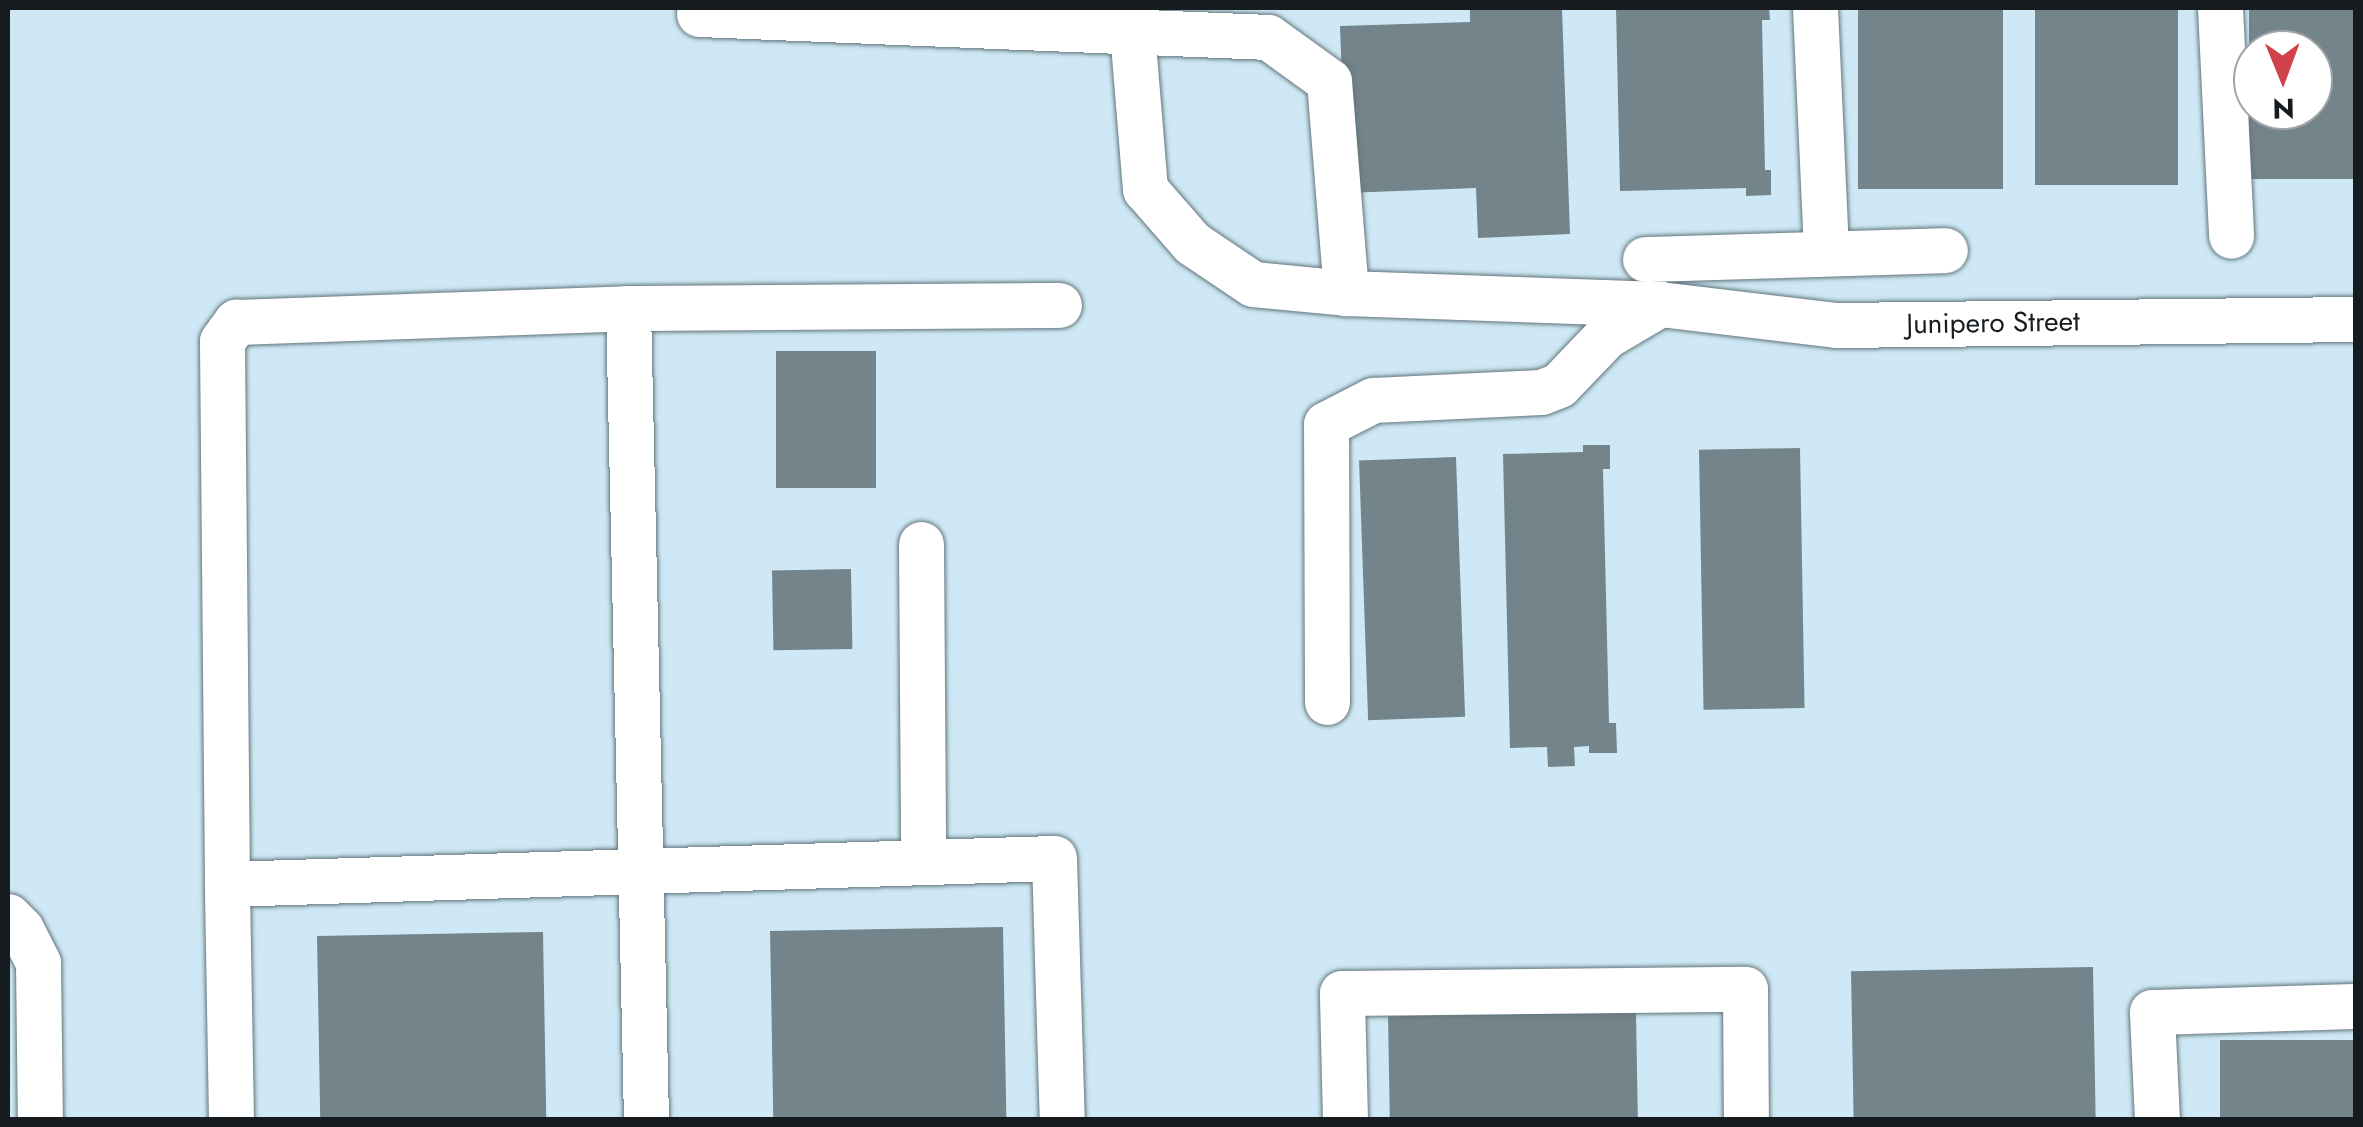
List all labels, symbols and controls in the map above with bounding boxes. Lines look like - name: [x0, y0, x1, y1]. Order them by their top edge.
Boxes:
- north arrow: [2233, 30, 2333, 130]
- text: N: [2272, 88, 2295, 129]
- street label: Junipero Street: [1906, 305, 2080, 341]

